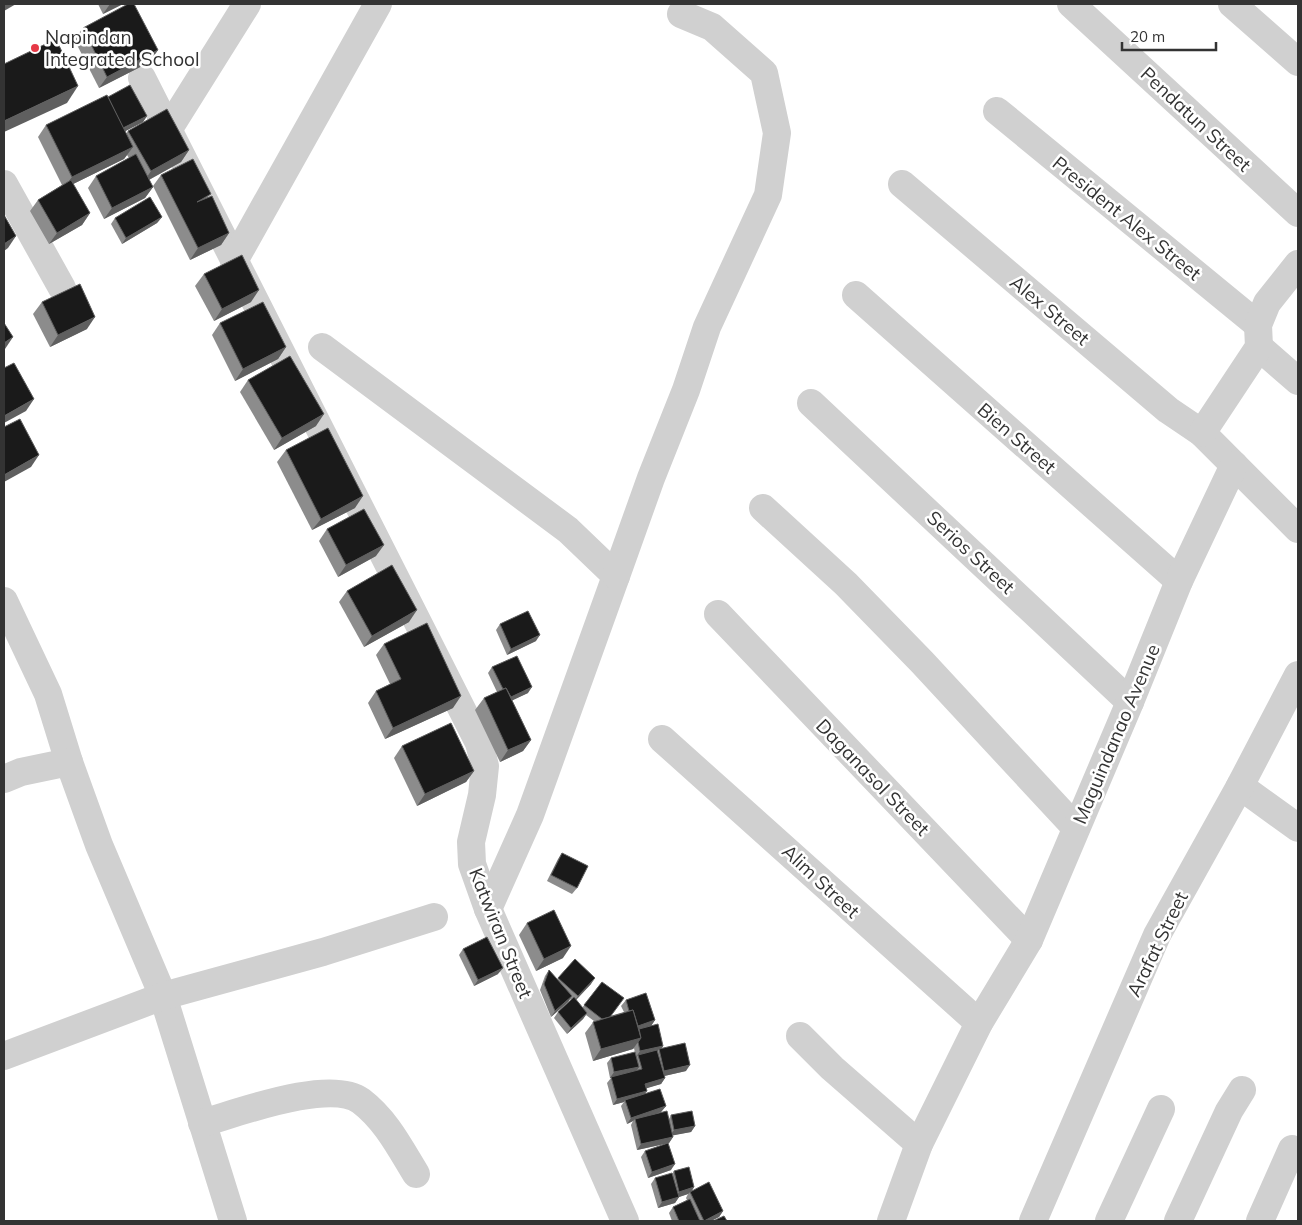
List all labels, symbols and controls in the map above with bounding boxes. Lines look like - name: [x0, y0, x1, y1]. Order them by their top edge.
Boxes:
- scale bar: [1122, 20, 1216, 52]
- place label: Napindan Integrated School: [45, 25, 199, 71]
- text: 20 m: [1130, 27, 1165, 46]
- marker: Napindan Integrated School: [29, 42, 41, 54]
- street label: Pendatun Street: [1136, 62, 1257, 177]
- street label: President Alex Street: [1048, 151, 1206, 285]
- street label: Alex Street: [1005, 270, 1095, 350]
- street label: Bien Street: [973, 397, 1062, 479]
- street label: Serios Street: [922, 505, 1020, 599]
- street label: Maguindanao Avenue: [1067, 640, 1165, 828]
- street label: Daganasol Street: [811, 714, 935, 841]
- street label: Alim Street: [777, 839, 865, 923]
- street label: Katwiran Street: [464, 864, 538, 1002]
- street label: Arafat Street: [1121, 887, 1193, 1001]

